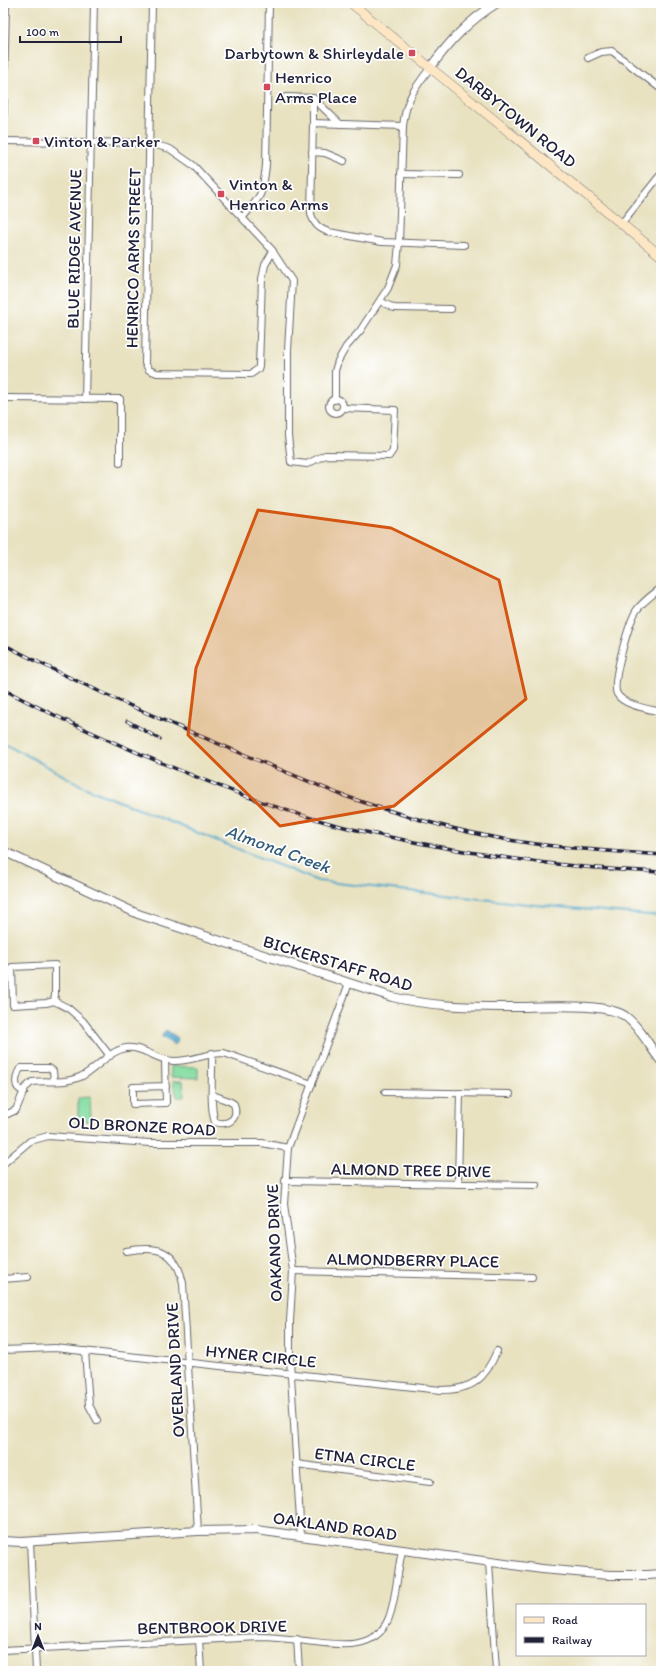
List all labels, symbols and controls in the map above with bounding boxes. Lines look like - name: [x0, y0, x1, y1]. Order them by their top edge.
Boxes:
- scale bar: [20, 18, 121, 44]
- text: 100 m: [26, 25, 59, 39]
- place label: Darbytown & Shirleydale: [224, 43, 404, 63]
- marker: Darbytown & Shirleydale: [407, 48, 417, 58]
- street label: DARBYTOWN ROAD: [451, 62, 581, 172]
- place label: Henrico Arms Place: [275, 67, 357, 107]
- marker: Henrico Arms Place: [262, 82, 272, 92]
- place label: Vinton & Parker: [44, 131, 160, 151]
- marker: Vinton & Parker: [31, 136, 41, 146]
- street label: HENRICO ARMS STREET: [121, 167, 145, 348]
- street label: BLUE RIDGE AVENUE: [63, 169, 85, 329]
- place label: Vinton & Henrico Arms: [229, 174, 329, 214]
- marker: Vinton & Henrico Arms: [216, 189, 226, 199]
- water label: Almond Creek: [223, 820, 335, 879]
- street label: BICKERSTAFF ROAD: [261, 931, 415, 995]
- street label: OLD BRONZE ROAD: [68, 1112, 217, 1140]
- street label: ALMOND TREE DRIVE: [331, 1159, 491, 1181]
- street label: OAKANO DRIVE: [262, 1184, 286, 1302]
- street label: ALMONDBERRY PLACE: [327, 1248, 499, 1272]
- street label: OVERLAND DRIVE: [161, 1302, 189, 1438]
- street label: HYNER CIRCLE: [205, 1340, 317, 1372]
- street label: ETNA CIRCLE: [313, 1443, 417, 1475]
- street label: OAKLAND ROAD: [272, 1507, 398, 1545]
- legend: [516, 1604, 646, 1656]
- text: Road: [552, 1613, 578, 1627]
- north arrow: [18, 1616, 58, 1656]
- street label: BENTBROOK DRIVE: [137, 1616, 287, 1638]
- text: N: [34, 1620, 42, 1633]
- text: Railway: [552, 1633, 592, 1647]

